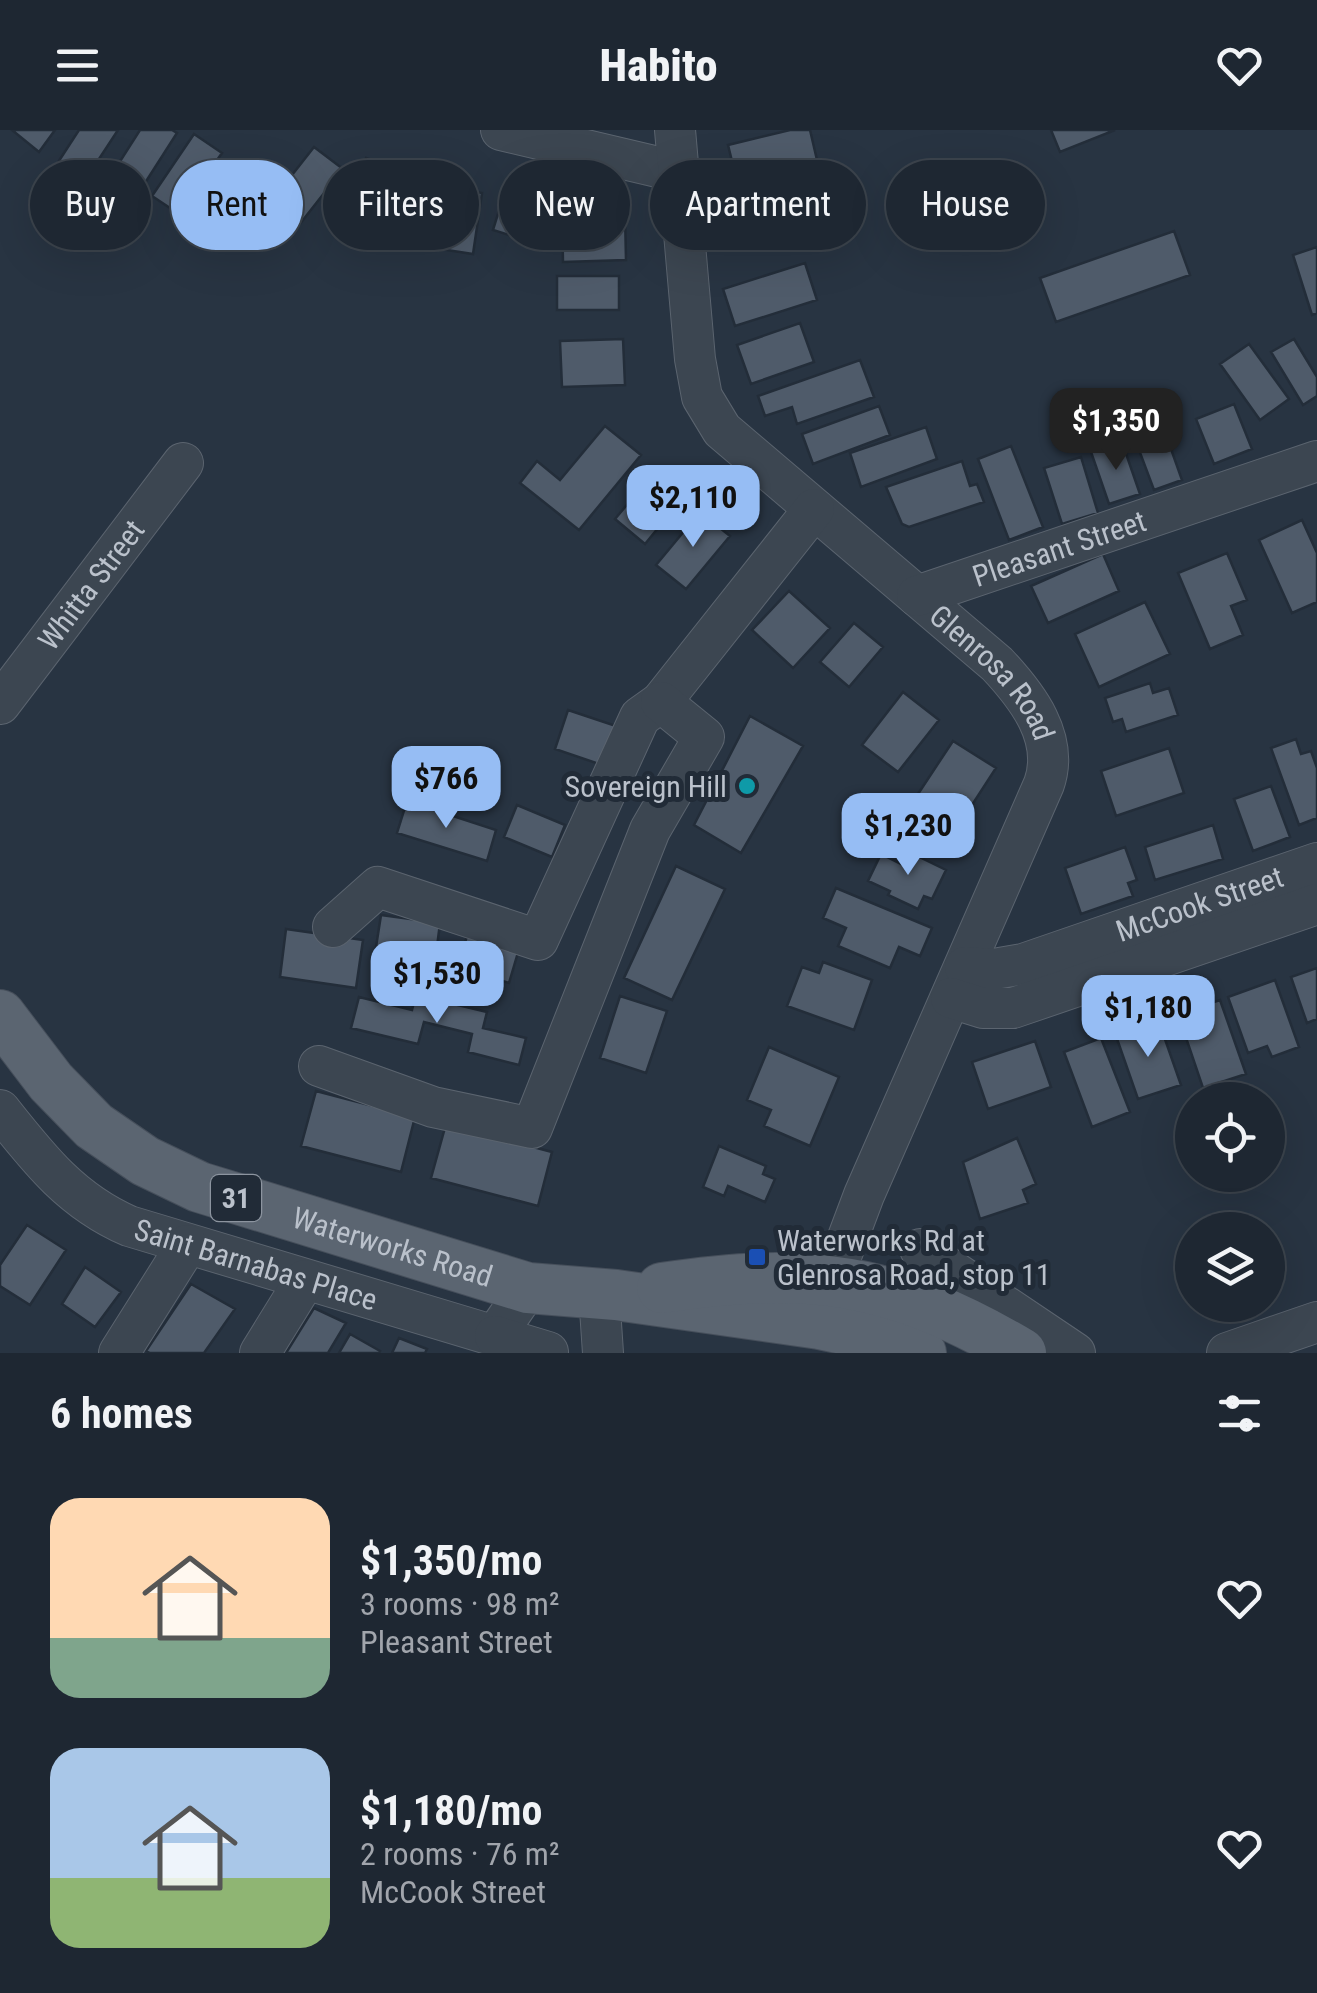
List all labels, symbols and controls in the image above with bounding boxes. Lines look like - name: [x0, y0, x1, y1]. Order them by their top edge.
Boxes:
- icon: menu: [50, 38, 105, 93]
- icon: heart: [1212, 38, 1267, 93]
- text: Habito: [599, 39, 718, 92]
- chip: Buy: [30, 160, 151, 250]
- chip: Rent: [171, 160, 303, 250]
- chip: Filters: [323, 160, 479, 250]
- chip: New: [499, 160, 630, 250]
- chip: Apartment: [650, 160, 866, 250]
- chip: House: [886, 160, 1045, 250]
- pin: $1,350: [1035, 388, 1197, 473]
- text: $1,350: [1072, 401, 1160, 439]
- pin: $2,110: [612, 465, 774, 550]
- text: $2,110: [649, 478, 737, 516]
- street label: Pleasant Street: [968, 503, 1150, 594]
- street label: Whitta Street: [30, 513, 151, 656]
- street label: Glenrosa Road: [923, 597, 1062, 745]
- pin: $766: [387, 746, 505, 831]
- text: $766: [414, 759, 478, 797]
- place label: Sovereign Hill: [565, 769, 727, 804]
- marker: Sovereign Hill: [736, 775, 758, 797]
- pin: $1,230: [827, 793, 989, 878]
- text: $1,230: [864, 806, 952, 844]
- street label: McCook Street: [1111, 859, 1288, 948]
- pin: $1,530: [356, 941, 518, 1026]
- text: $1,530: [393, 954, 481, 992]
- pin: $1,180: [1067, 975, 1229, 1060]
- text: $1,180: [1104, 988, 1192, 1026]
- map controls: [1175, 1082, 1285, 1322]
- button: locate: [1175, 1082, 1285, 1192]
- road number: 31: [211, 1175, 261, 1221]
- street label: Waterworks Road: [288, 1199, 497, 1294]
- street label: Saint Barnabas Place: [130, 1211, 381, 1317]
- button: layers: [1175, 1212, 1285, 1322]
- place label: Waterworks Rd at Glenrosa Road, stop 11: [777, 1223, 1051, 1292]
- marker: Waterworks Rd at Glenrosa Road, stop 11: [746, 1246, 768, 1268]
- icon: filters: [1212, 1386, 1267, 1441]
- text: 6 homes: [50, 1389, 193, 1438]
- text: $1,350/mo: [360, 1536, 542, 1585]
- icon: home: [130, 1538, 250, 1658]
- icon: heart: [1212, 1571, 1267, 1626]
- text: 3 rooms · 98 m²: [360, 1585, 559, 1623]
- text: Pleasant Street: [360, 1623, 553, 1661]
- text: $1,180/mo: [360, 1786, 542, 1835]
- icon: home: [130, 1788, 250, 1908]
- icon: heart: [1212, 1821, 1267, 1876]
- text: 2 rooms · 76 m²: [360, 1835, 559, 1873]
- text: McCook Street: [360, 1873, 546, 1911]

